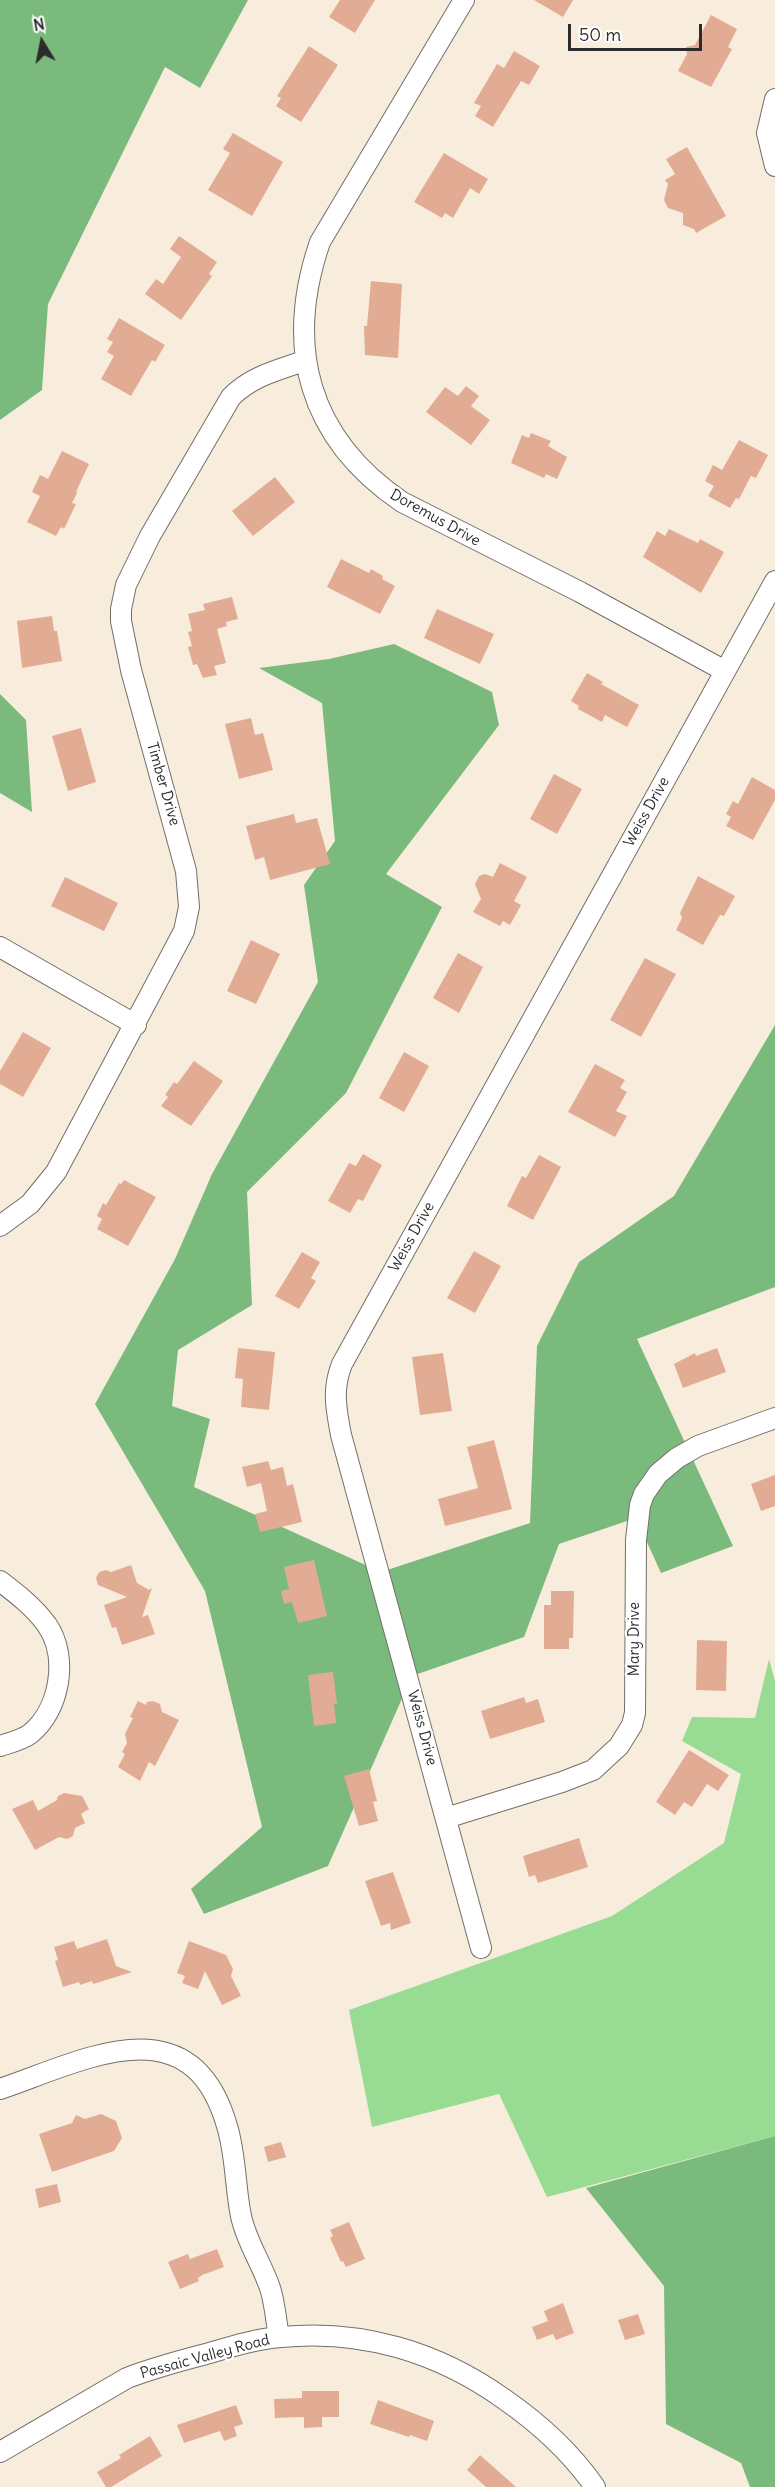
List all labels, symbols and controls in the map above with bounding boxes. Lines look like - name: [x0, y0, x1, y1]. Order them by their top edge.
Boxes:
- north arrow: [12, 12, 72, 72]
- scale bar: [571, 12, 704, 50]
- text: N: [32, 13, 46, 35]
- text: 50 m: [579, 23, 621, 46]
- street label: Doremus Drive: [387, 486, 483, 550]
- street label: Timber Drive: [143, 740, 183, 828]
- street label: Weiss Drive: [620, 774, 674, 850]
- street label: Weiss Drive: [385, 1199, 439, 1275]
- street label: Mary Drive: [626, 1602, 644, 1676]
- street label: Weiss Drive: [403, 1688, 441, 1768]
- street label: Passaic Valley Road: [138, 2331, 272, 2383]

